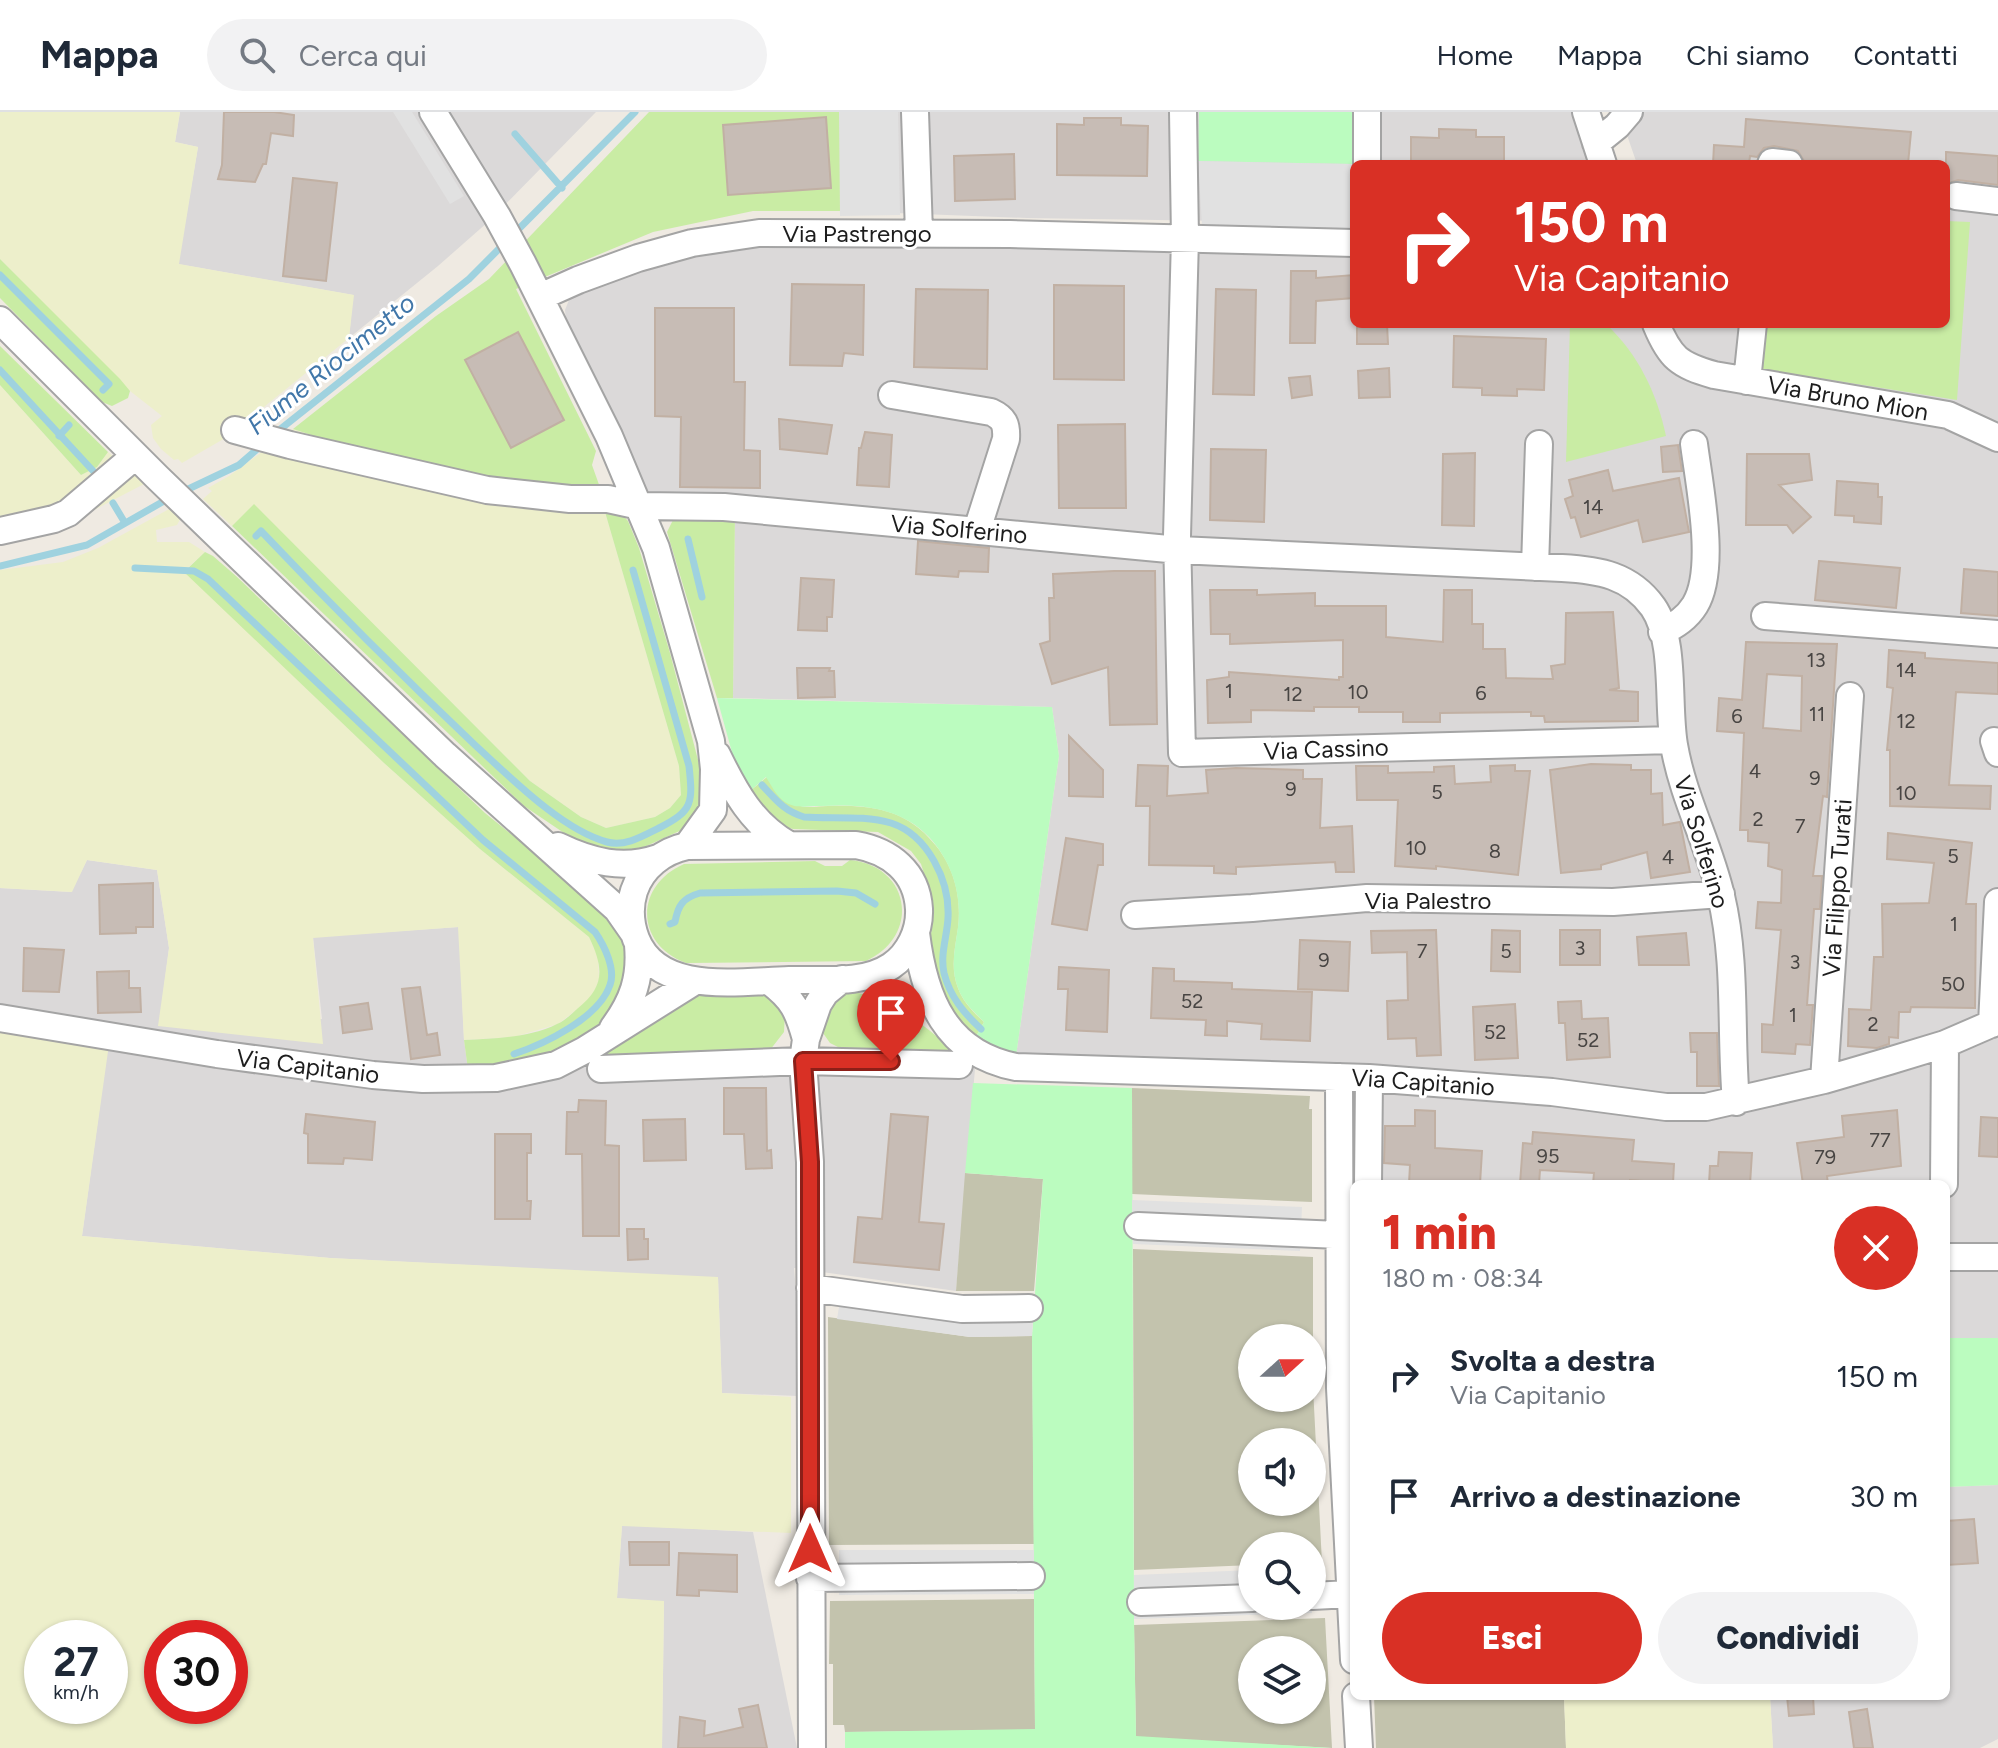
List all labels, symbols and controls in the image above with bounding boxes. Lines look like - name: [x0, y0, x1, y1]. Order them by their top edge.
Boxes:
- search box: [207, 19, 767, 91]
- text: Mappa: [40, 32, 159, 78]
- icon: search: [235, 33, 279, 77]
- text: Cerca qui: [299, 37, 427, 74]
- text: Home: [1437, 38, 1513, 72]
- text: Mappa: [1557, 38, 1642, 72]
- text: Chi siamo: [1686, 38, 1809, 72]
- text: Contatti: [1853, 38, 1958, 72]
- text: 150 m: [1514, 189, 1669, 256]
- icon: right: [1382, 192, 1486, 296]
- street label: Via Pastrengo: [782, 219, 932, 248]
- text: Via Capitanio: [1514, 257, 1730, 300]
- water label: Fiume Riocimetto: [241, 287, 421, 441]
- street label: Via Bruno Mion: [1765, 370, 1931, 426]
- house number: 14: [1583, 495, 1603, 519]
- street label: Via Solferino: [889, 509, 1029, 549]
- house number: 13: [1806, 648, 1826, 672]
- house number: 14: [1896, 658, 1916, 682]
- house number: 1: [1225, 679, 1233, 703]
- house number: 10: [1347, 680, 1369, 704]
- house number: 6: [1475, 681, 1487, 705]
- house number: 12: [1283, 682, 1303, 706]
- house number: 11: [1809, 702, 1825, 726]
- house number: 6: [1731, 704, 1743, 728]
- house number: 12: [1896, 709, 1916, 733]
- street label: Via Cassino: [1263, 732, 1389, 766]
- house number: 4: [1749, 759, 1761, 783]
- house number: 9: [1809, 766, 1821, 790]
- street label: Via Solferino: [1668, 772, 1736, 912]
- house number: 9: [1285, 777, 1297, 801]
- house number: 5: [1431, 780, 1443, 804]
- house number: 10: [1895, 781, 1917, 805]
- street label: Via Filippo Turati: [1816, 798, 1858, 978]
- house number: 2: [1752, 807, 1764, 831]
- house number: 7: [1795, 814, 1806, 838]
- house number: 10: [1405, 836, 1427, 860]
- house number: 8: [1489, 839, 1501, 863]
- house number: 5: [1947, 844, 1959, 868]
- house number: 4: [1662, 845, 1674, 869]
- street label: Via Palestro: [1365, 886, 1491, 915]
- house number: 1: [1950, 912, 1958, 936]
- house number: 3: [1575, 936, 1585, 960]
- house number: 7: [1417, 939, 1428, 963]
- house number: 5: [1500, 939, 1512, 963]
- house number: 9: [1318, 948, 1330, 972]
- house number: 3: [1790, 950, 1800, 974]
- house number: 50: [1941, 972, 1965, 996]
- pin: [857, 979, 925, 1061]
- house number: 52: [1181, 989, 1203, 1013]
- icon: arrive: [869, 991, 913, 1035]
- house number: 1: [1789, 1003, 1797, 1027]
- house number: 2: [1867, 1012, 1879, 1036]
- house number: 52: [1484, 1020, 1506, 1044]
- house number: 52: [1577, 1028, 1599, 1052]
- street label: Via Capitanio: [235, 1043, 381, 1089]
- street label: Via Capitanio: [1350, 1063, 1496, 1101]
- house number: 77: [1869, 1128, 1891, 1152]
- house number: 95: [1537, 1144, 1559, 1168]
- house number: 79: [1814, 1145, 1836, 1169]
- text: 1 min: [1382, 1203, 1497, 1261]
- button: close: [1834, 1206, 1918, 1290]
- text: 180 m · 08:34: [1382, 1262, 1543, 1294]
- north arrow: [1238, 1324, 1326, 1412]
- map controls: [1238, 1324, 1326, 1724]
- text: Svolta a destra: [1450, 1342, 1655, 1379]
- icon: right: [1382, 1354, 1426, 1398]
- text: 150 m: [1836, 1358, 1918, 1395]
- text: Via Capitanio: [1450, 1379, 1606, 1411]
- button: sound: [1238, 1428, 1326, 1516]
- icon: arrive: [1382, 1474, 1426, 1518]
- text: Arrivo a destinazione: [1450, 1478, 1741, 1515]
- text: 30 m: [1850, 1478, 1918, 1515]
- position arrow: [768, 1507, 852, 1591]
- button: search: [1238, 1532, 1326, 1620]
- button: Esci: [1382, 1592, 1642, 1684]
- button: Condividi: [1658, 1592, 1918, 1684]
- speed limit sign: 30: [144, 1620, 248, 1724]
- button: layers: [1238, 1636, 1326, 1724]
- text: 27: [53, 1638, 99, 1686]
- text: km/h: [53, 1680, 99, 1704]

